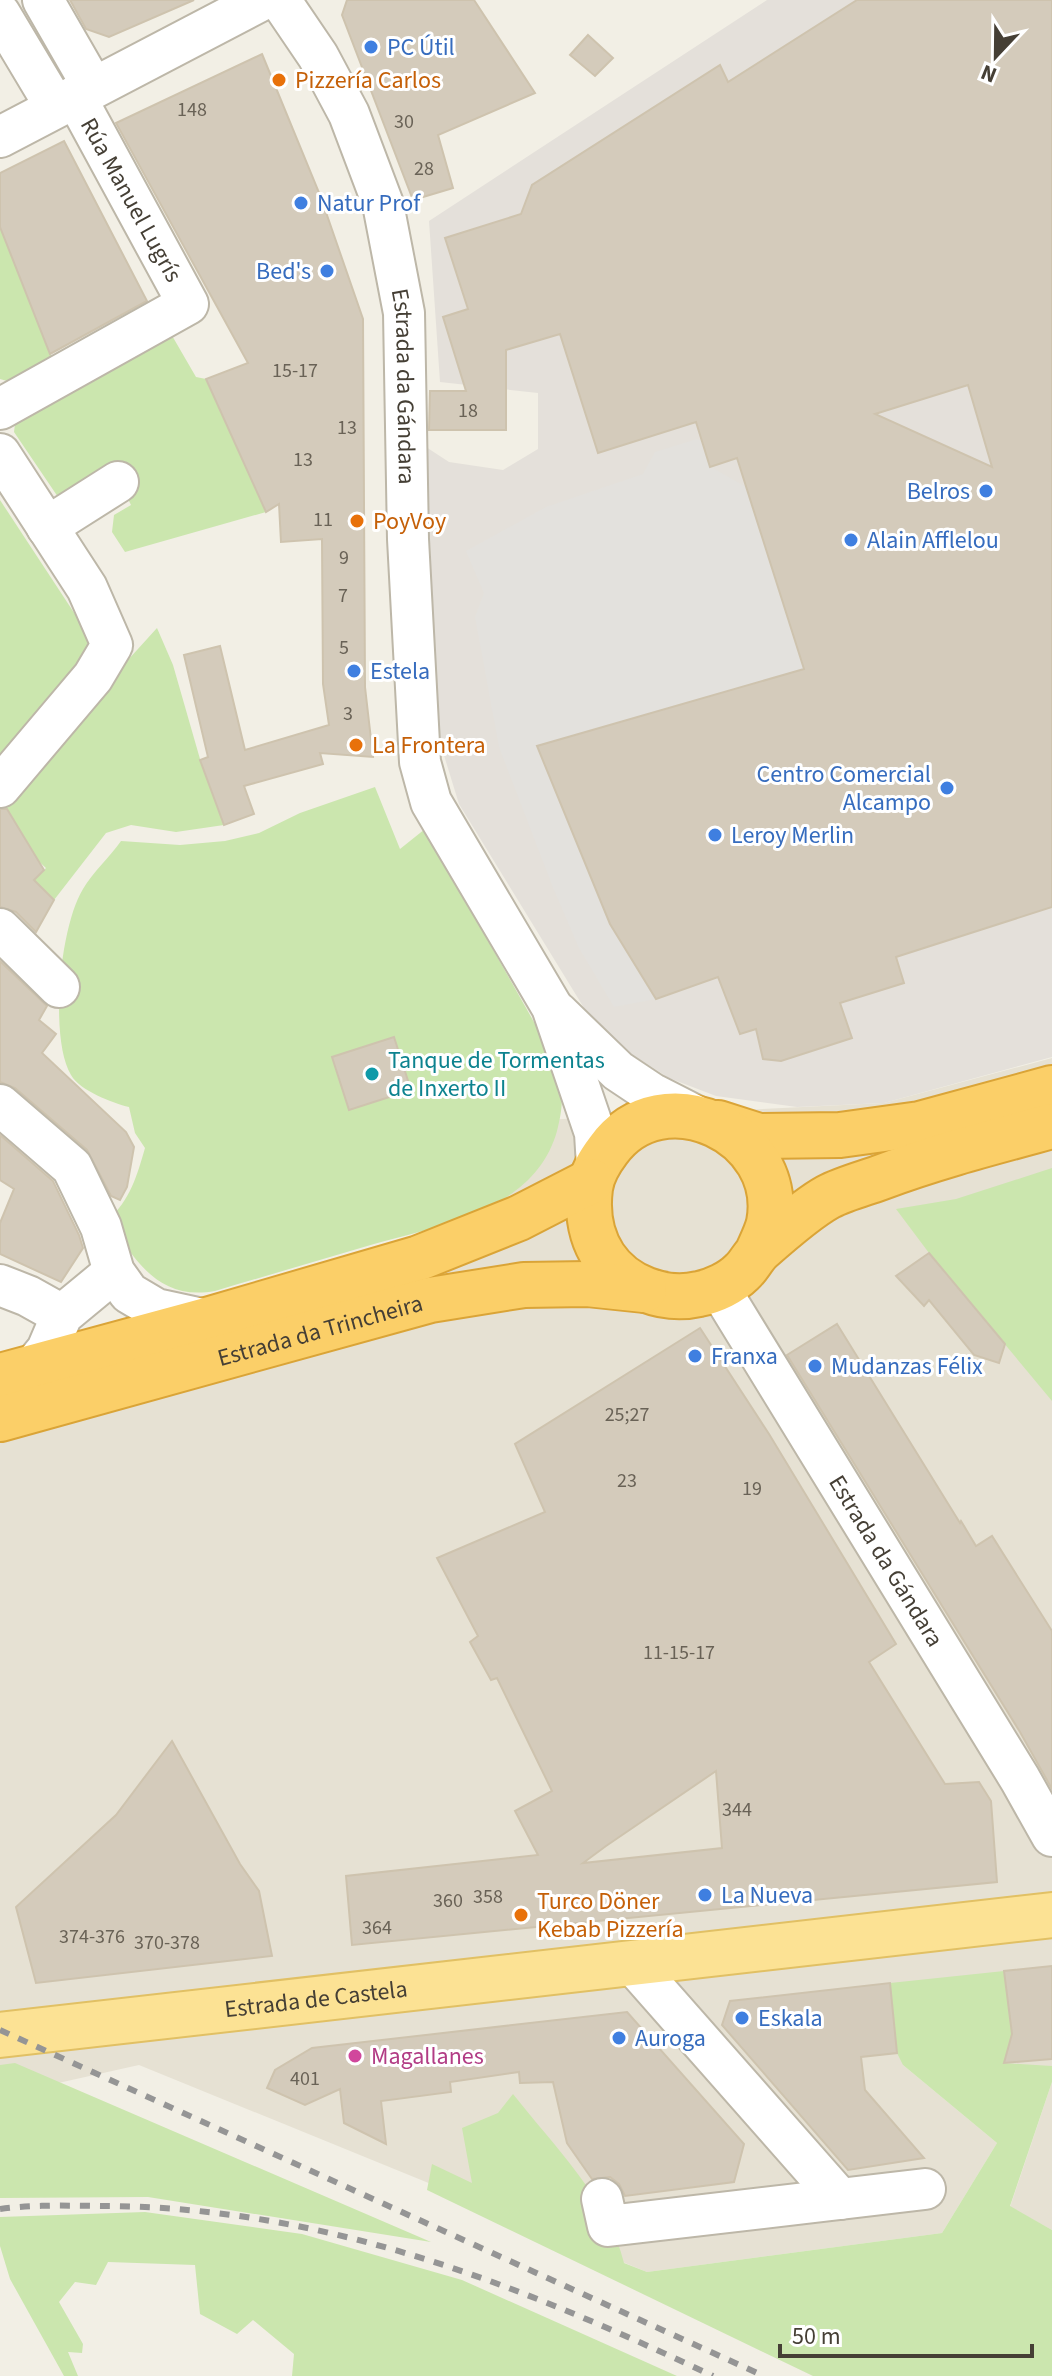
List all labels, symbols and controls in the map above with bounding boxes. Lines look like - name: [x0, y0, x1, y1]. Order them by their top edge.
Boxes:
- north arrow: [956, 16, 1036, 96]
- place label: PC Útil: [387, 30, 455, 65]
- marker: PC Útil: [362, 38, 380, 56]
- text: N: [976, 56, 1002, 91]
- place label: Pizzería Carlos: [295, 63, 441, 98]
- marker: Pizzería Carlos: [270, 71, 288, 89]
- house number: 148: [177, 96, 207, 124]
- house number: 30: [394, 108, 414, 136]
- street label: Rúa Manuel Lugrís: [71, 111, 191, 289]
- house number: 28: [414, 155, 434, 183]
- place label: Natur Prof: [317, 186, 421, 221]
- marker: Natur Prof: [292, 194, 310, 212]
- place label: Bed's: [256, 254, 311, 289]
- marker: Bed's: [318, 262, 336, 280]
- street label: Estrada da Gándara: [382, 285, 425, 485]
- house number: 15-17: [272, 357, 318, 385]
- house number: 18: [458, 397, 478, 425]
- house number: 13: [337, 414, 357, 442]
- house number: 13: [293, 446, 313, 474]
- place label: Belros: [907, 474, 970, 509]
- marker: Belros: [977, 482, 995, 500]
- place label: PoyVoy: [373, 504, 446, 539]
- house number: 11: [313, 506, 333, 534]
- marker: PoyVoy: [348, 512, 366, 530]
- place label: Alain Afflelou: [867, 523, 999, 558]
- marker: Alain Afflelou: [842, 531, 860, 549]
- house number: 9: [339, 544, 349, 572]
- house number: 7: [338, 582, 348, 610]
- house number: 5: [339, 634, 349, 662]
- place label: Estela: [370, 654, 430, 689]
- marker: Estela: [345, 662, 363, 680]
- house number: 3: [343, 700, 353, 728]
- place label: La Frontera: [372, 728, 486, 763]
- marker: La Frontera: [347, 736, 365, 754]
- place label: Centro Comercial Alcampo: [757, 757, 931, 820]
- marker: Centro Comercial Alcampo: [938, 779, 956, 797]
- place label: Leroy Merlin: [731, 818, 854, 853]
- marker: Leroy Merlin: [706, 826, 724, 844]
- place label: Tanque de Tormentas de Inxerto II: [388, 1043, 605, 1106]
- marker: Tanque de Tormentas de Inxerto II: [363, 1065, 381, 1083]
- street label: Estrada da Trincheira: [213, 1285, 427, 1376]
- place label: Franxa: [711, 1339, 778, 1374]
- marker: Franxa: [686, 1347, 704, 1365]
- place label: Mudanzas Félix: [831, 1349, 983, 1384]
- marker: Mudanzas Félix: [806, 1357, 824, 1375]
- house number: 25;27: [605, 1401, 649, 1429]
- house number: 23: [617, 1467, 637, 1495]
- street label: Estrada da Gándara: [820, 1468, 952, 1654]
- house number: 19: [742, 1475, 762, 1503]
- house number: 11-15-17: [643, 1639, 715, 1667]
- house number: 344: [722, 1796, 752, 1824]
- place label: La Nueva: [721, 1878, 813, 1913]
- house number: 358: [473, 1883, 503, 1911]
- place label: Turco Döner Kebab Pizzería: [537, 1884, 684, 1947]
- marker: La Nueva: [696, 1886, 714, 1904]
- house number: 360: [433, 1887, 463, 1915]
- marker: Turco Döner Kebab Pizzería: [512, 1906, 530, 1924]
- house number: 364: [362, 1914, 392, 1942]
- house number: 374-376: [59, 1923, 125, 1951]
- house number: 370-378: [134, 1929, 200, 1957]
- street label: Estrada de Castela: [223, 1971, 409, 2027]
- place label: Eskala: [758, 2001, 823, 2036]
- marker: Eskala: [733, 2009, 751, 2027]
- place label: Auroga: [635, 2021, 706, 2056]
- marker: Auroga: [610, 2029, 628, 2047]
- place label: Magallanes: [371, 2039, 484, 2074]
- marker: Magallanes: [346, 2047, 364, 2065]
- house number: 401: [290, 2065, 320, 2093]
- scale bar: [780, 2308, 1032, 2358]
- text: 50 m: [792, 2319, 841, 2354]

